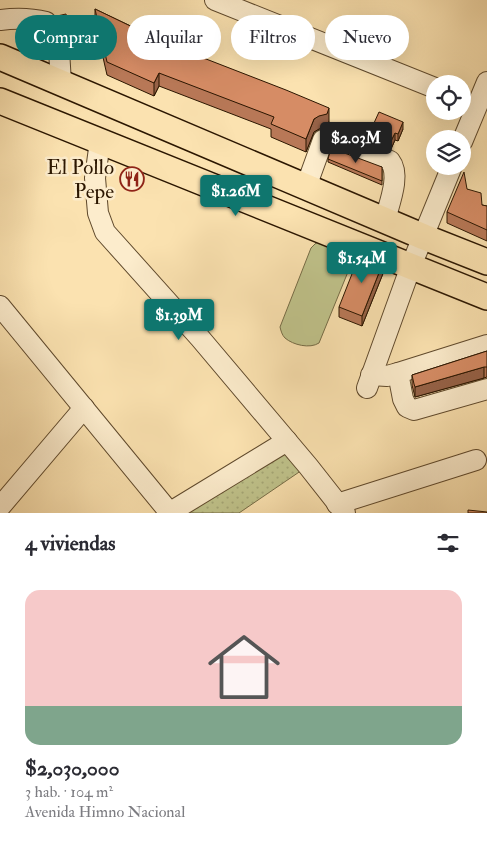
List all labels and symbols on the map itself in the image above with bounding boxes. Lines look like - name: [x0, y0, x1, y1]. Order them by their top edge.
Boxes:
- pin: $2.03M: [315, 121, 397, 164]
- place label: El Pollo Pepe: [47, 154, 114, 205]
- restaurant icon: El Pollo Pepe: [119, 166, 145, 192]
- pin: $1.26M: [195, 174, 277, 217]
- pin: $1.54M: [321, 242, 403, 284]
- pin: $1.39M: [138, 298, 220, 341]

